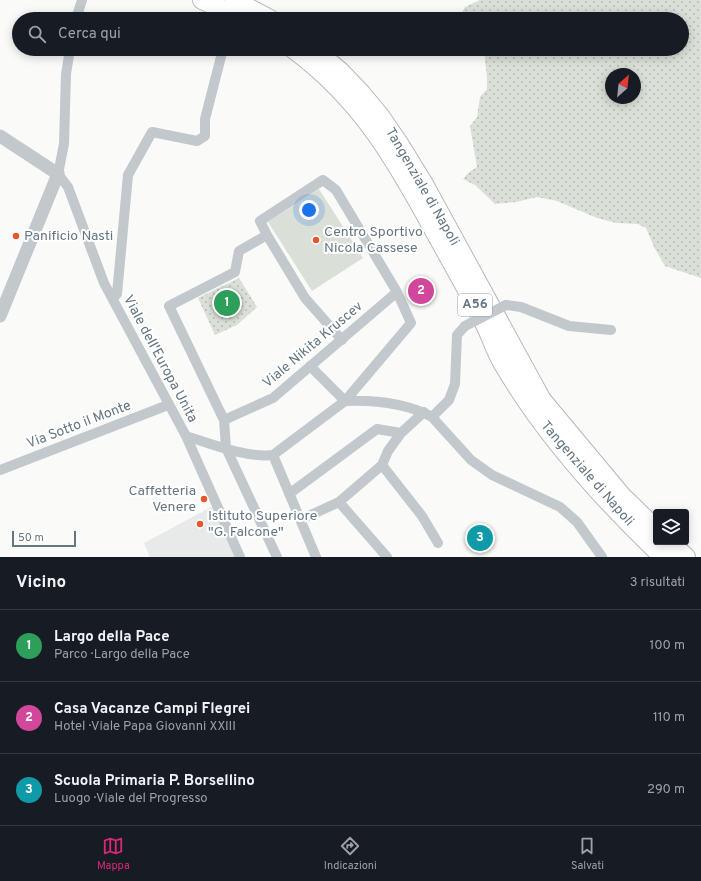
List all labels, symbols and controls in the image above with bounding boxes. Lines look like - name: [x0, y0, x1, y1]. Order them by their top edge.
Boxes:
- search box: [12, 12, 689, 56]
- icon: search: [26, 23, 48, 45]
- text: Cerca qui: [58, 25, 121, 44]
- north arrow: [605, 68, 641, 104]
- street label: Tangenziale di Napoli: [381, 125, 463, 249]
- your location: [299, 200, 319, 220]
- place label: Centro Sportivo Nicola Cassese: [324, 224, 423, 257]
- place label: Panificio Nasti: [24, 228, 113, 245]
- marker: Panificio Nasti: [11, 231, 21, 241]
- marker: Centro Sportivo Nicola Cassese: [311, 235, 321, 245]
- pin: 2: [408, 276, 434, 306]
- pin: 1: [214, 288, 240, 318]
- street label: Viale dell'Europa Unita: [119, 292, 201, 426]
- road number: A56: [458, 294, 492, 316]
- street label: Viale Nikita Kruscev: [260, 298, 366, 392]
- street label: Via Sotto il Monte: [24, 397, 134, 453]
- street label: Tangenziale di Napoli: [537, 418, 637, 530]
- place label: Caffetteria Venere: [129, 483, 196, 516]
- marker: Caffetteria Venere: [199, 494, 209, 504]
- place label: Istituto Superiore "G. Falcone": [208, 508, 317, 541]
- map controls: [653, 509, 689, 545]
- button: layers: [653, 509, 689, 545]
- marker: Istituto Superiore "G. Falcone": [195, 519, 205, 529]
- pin: 3: [467, 523, 493, 553]
- scale bar: [12, 529, 76, 548]
- text: 50 m: [18, 531, 44, 545]
- text: Vicino: [16, 572, 66, 594]
- text: 3 risultati: [630, 575, 685, 591]
- text: Largo della Pace: [54, 628, 170, 647]
- text: 1: [26, 638, 32, 654]
- text: 100 m: [649, 638, 685, 654]
- text: Parco · Largo della Pace: [54, 647, 190, 663]
- text: Casa Vacanze Campi Flegrei: [54, 700, 250, 719]
- text: 2: [25, 710, 33, 726]
- text: 110 m: [653, 710, 685, 726]
- text: Hotel · Viale Papa Giovanni XXIII: [54, 719, 236, 735]
- text: Scuola Primaria P. Borsellino: [54, 772, 255, 791]
- text: 3: [25, 782, 33, 798]
- text: 290 m: [647, 782, 685, 798]
- text: Luogo · Viale del Progresso: [54, 791, 208, 807]
- tab: Mappa: [97, 835, 130, 873]
- tab: Indicazioni: [324, 835, 377, 873]
- tab: Salvati: [571, 835, 604, 873]

